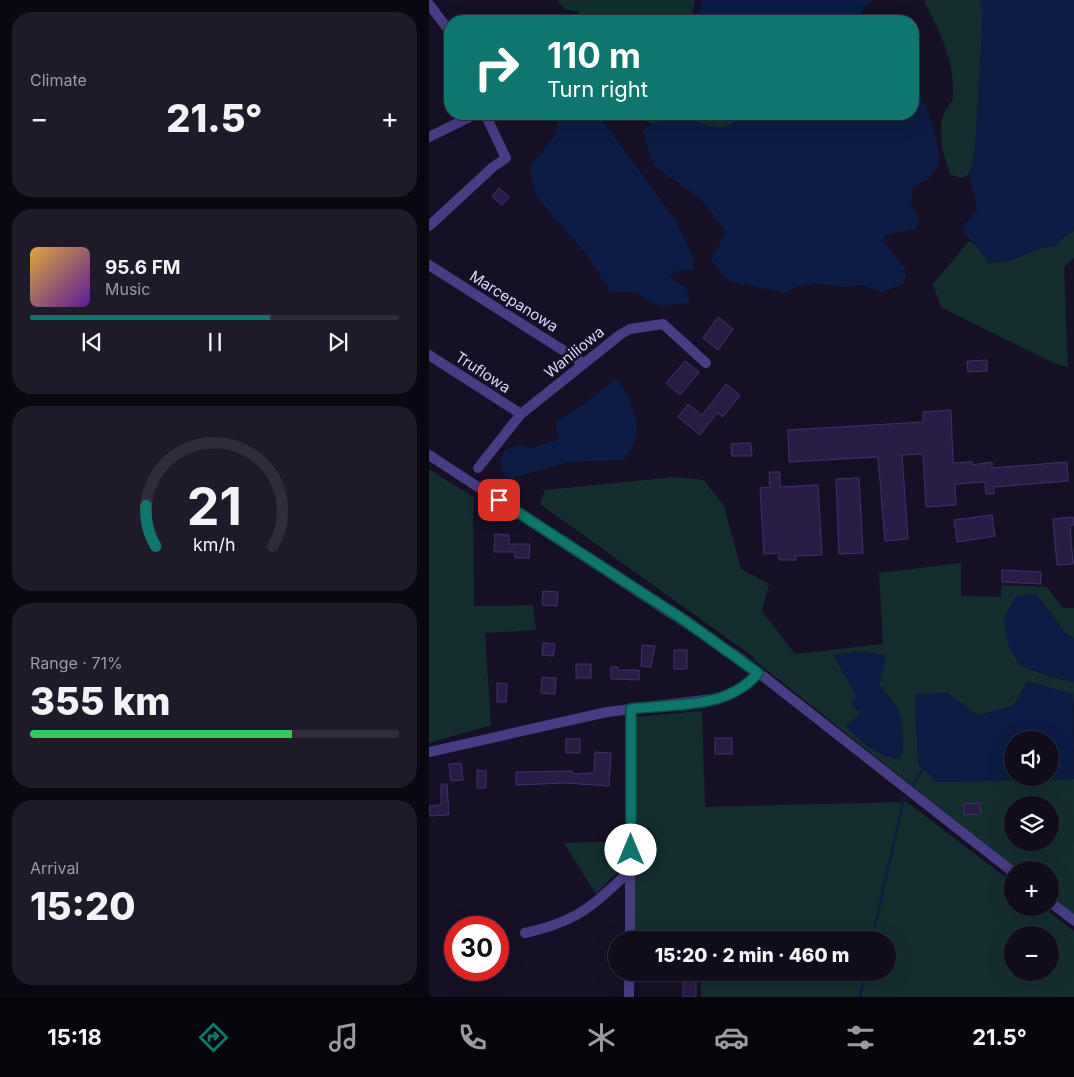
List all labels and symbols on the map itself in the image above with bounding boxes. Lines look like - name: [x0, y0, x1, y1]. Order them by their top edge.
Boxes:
- street label: Marcepanowa: [466, 266, 562, 336]
- street label: Waniliowa: [540, 322, 608, 382]
- street label: Truflowa: [452, 347, 514, 397]
- pin: [478, 479, 520, 521]
- position arrow: [604, 823, 656, 875]
- speed limit sign: 30: [444, 916, 509, 981]

